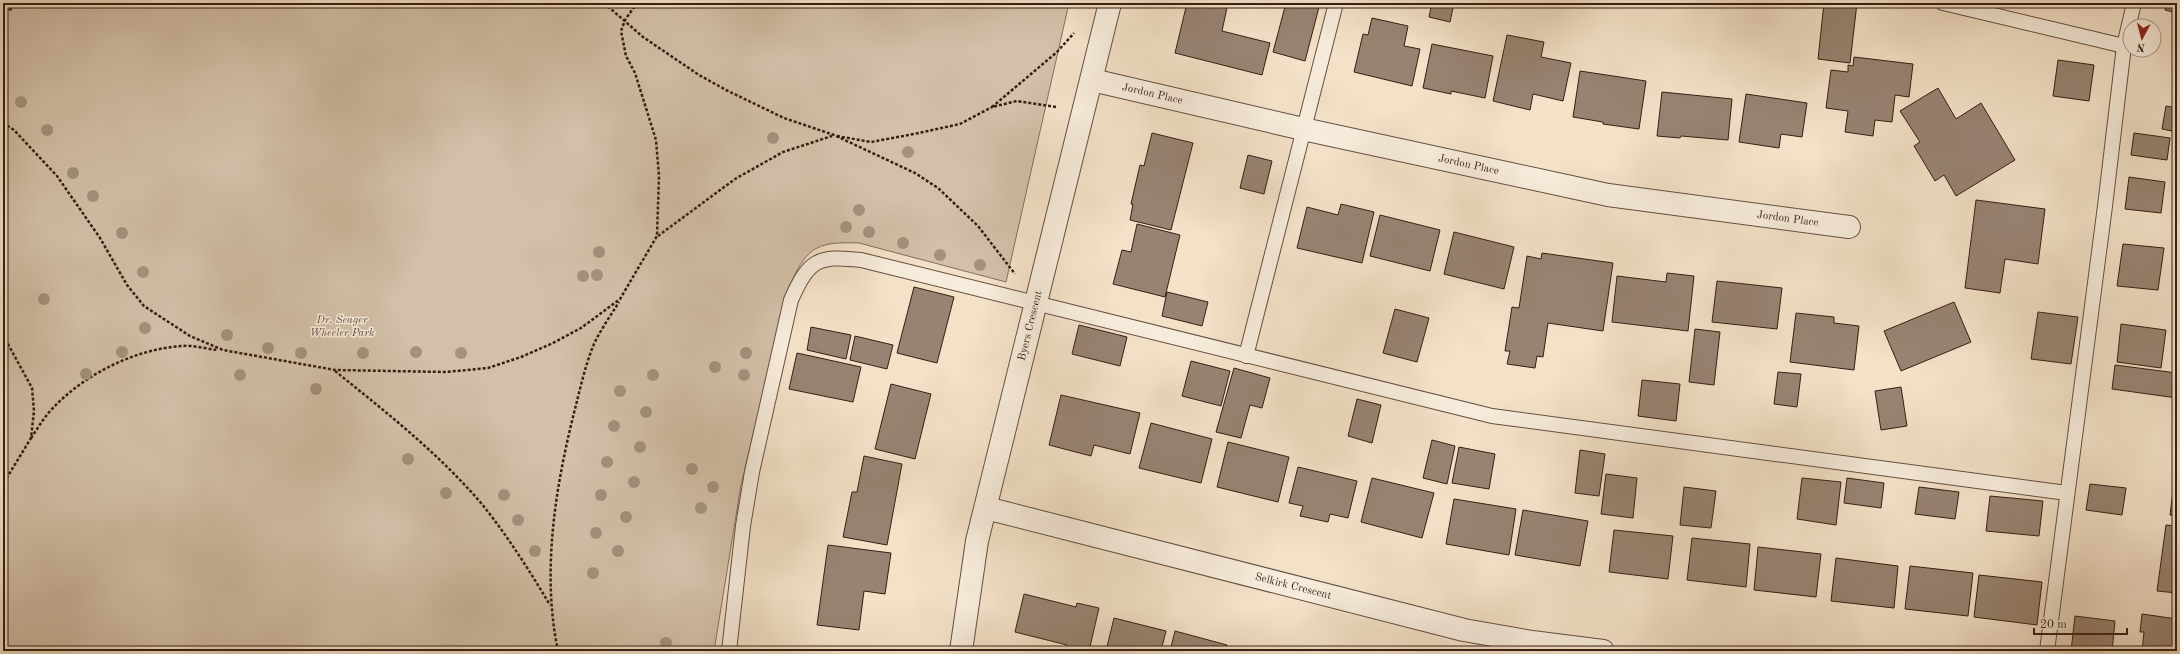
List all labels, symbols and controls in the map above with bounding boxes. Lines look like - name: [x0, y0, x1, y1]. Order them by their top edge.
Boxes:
- north arrow: [2122, 18, 2162, 58]
- text: N: [2136, 40, 2146, 52]
- street label: Jordon Place: [1121, 82, 1184, 106]
- street label: Jordon Place: [1437, 153, 1500, 177]
- street label: Jordon Place: [1756, 209, 1819, 228]
- street label: Byers Crescent: [1016, 289, 1044, 362]
- park label: Dr. Seager Wheeler Park: [310, 315, 375, 339]
- street label: Selkirk Crescent: [1254, 571, 1333, 601]
- scale bar: [2034, 610, 2127, 636]
- text: 20 m: [2040, 619, 2067, 631]

